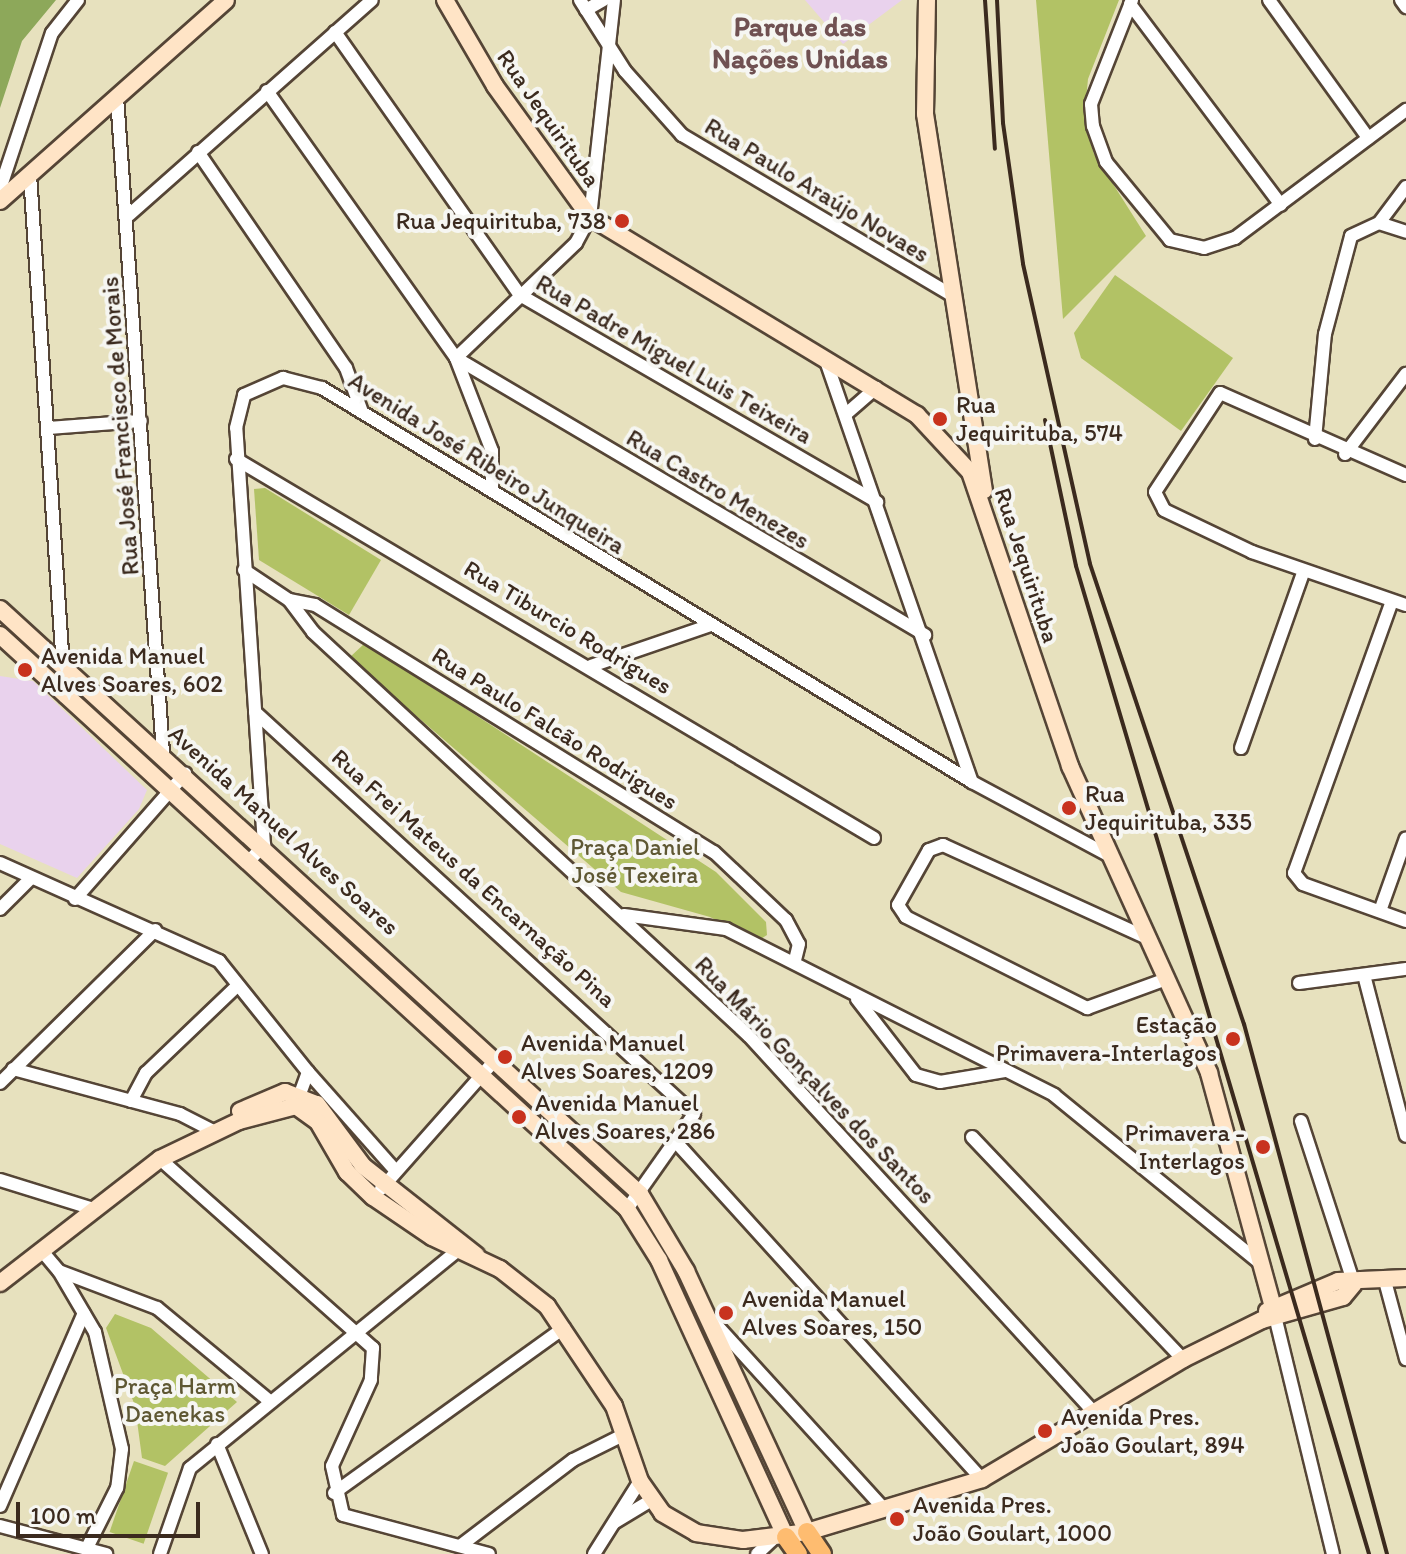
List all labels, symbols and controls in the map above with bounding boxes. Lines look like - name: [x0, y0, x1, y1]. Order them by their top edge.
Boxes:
- district label: Parque das Nações Unidas: [712, 9, 888, 75]
- street label: Rua Jequirituba: [491, 43, 607, 193]
- street label: Rua Paulo Araújo Novaes: [700, 112, 934, 268]
- place label: Rua Jequirituba, 738: [395, 207, 606, 235]
- marker: Rua Jequirituba, 738: [613, 212, 631, 230]
- street label: Rua Padre Miguel Luis Teixeira: [532, 269, 816, 449]
- street label: Rua José Francisco de Morais: [95, 276, 145, 576]
- street label: Avenida José Ribeiro Junqueira: [344, 366, 630, 560]
- place label: Rua Jequirituba, 574: [956, 391, 1123, 447]
- marker: Rua Jequirituba, 574: [931, 410, 949, 428]
- street label: Rua Castro Menezes: [621, 423, 815, 555]
- street label: Rua Jequirituba: [988, 484, 1066, 646]
- street label: Rua Tiburcio Rodrigues: [459, 554, 677, 700]
- street label: Rua Paulo Falcão Rodrigues: [428, 641, 682, 815]
- place label: Avenida Manuel Alves Soares, 602: [41, 642, 222, 698]
- marker: Avenida Manuel Alves Soares, 602: [16, 661, 34, 679]
- street label: Avenida Manuel Alves Soares: [163, 719, 405, 941]
- street label: Rua Frei Mateus da Encarnação Pina: [326, 742, 622, 1014]
- place label: Rua Jequirituba, 335: [1085, 780, 1252, 836]
- marker: Rua Jequirituba, 335: [1060, 799, 1078, 817]
- park label: Praça Daniel José Texeira: [570, 833, 700, 889]
- street label: Rua Mário Gonçalves dos Santos: [689, 950, 941, 1210]
- place label: Estação Primavera-Interlagos: [996, 1011, 1217, 1067]
- place label: Avenida Manuel Alves Soares, 1209: [521, 1029, 713, 1085]
- marker: Estação Primavera-Interlagos: [1224, 1030, 1242, 1048]
- marker: Avenida Manuel Alves Soares, 1209: [496, 1048, 514, 1066]
- place label: Avenida Manuel Alves Soares, 286: [535, 1089, 715, 1145]
- marker: Avenida Manuel Alves Soares, 286: [510, 1108, 528, 1126]
- place label: Primavera - Interlagos: [1125, 1119, 1245, 1175]
- marker: Primavera - Interlagos: [1252, 1136, 1274, 1158]
- place label: Avenida Manuel Alves Soares, 150: [742, 1285, 922, 1341]
- marker: Avenida Manuel Alves Soares, 150: [717, 1304, 735, 1322]
- park label: Praça Harm Daenekas: [114, 1372, 236, 1428]
- place label: Avenida Pres. João Goulart, 894: [1061, 1403, 1245, 1459]
- marker: Avenida Pres. João Goulart, 894: [1036, 1422, 1054, 1440]
- scale bar: [20, 1486, 204, 1536]
- place label: Avenida Pres. João Goulart, 1000: [913, 1491, 1112, 1547]
- text: 100 m: [30, 1501, 96, 1530]
- marker: Avenida Pres. João Goulart, 1000: [888, 1510, 906, 1528]

